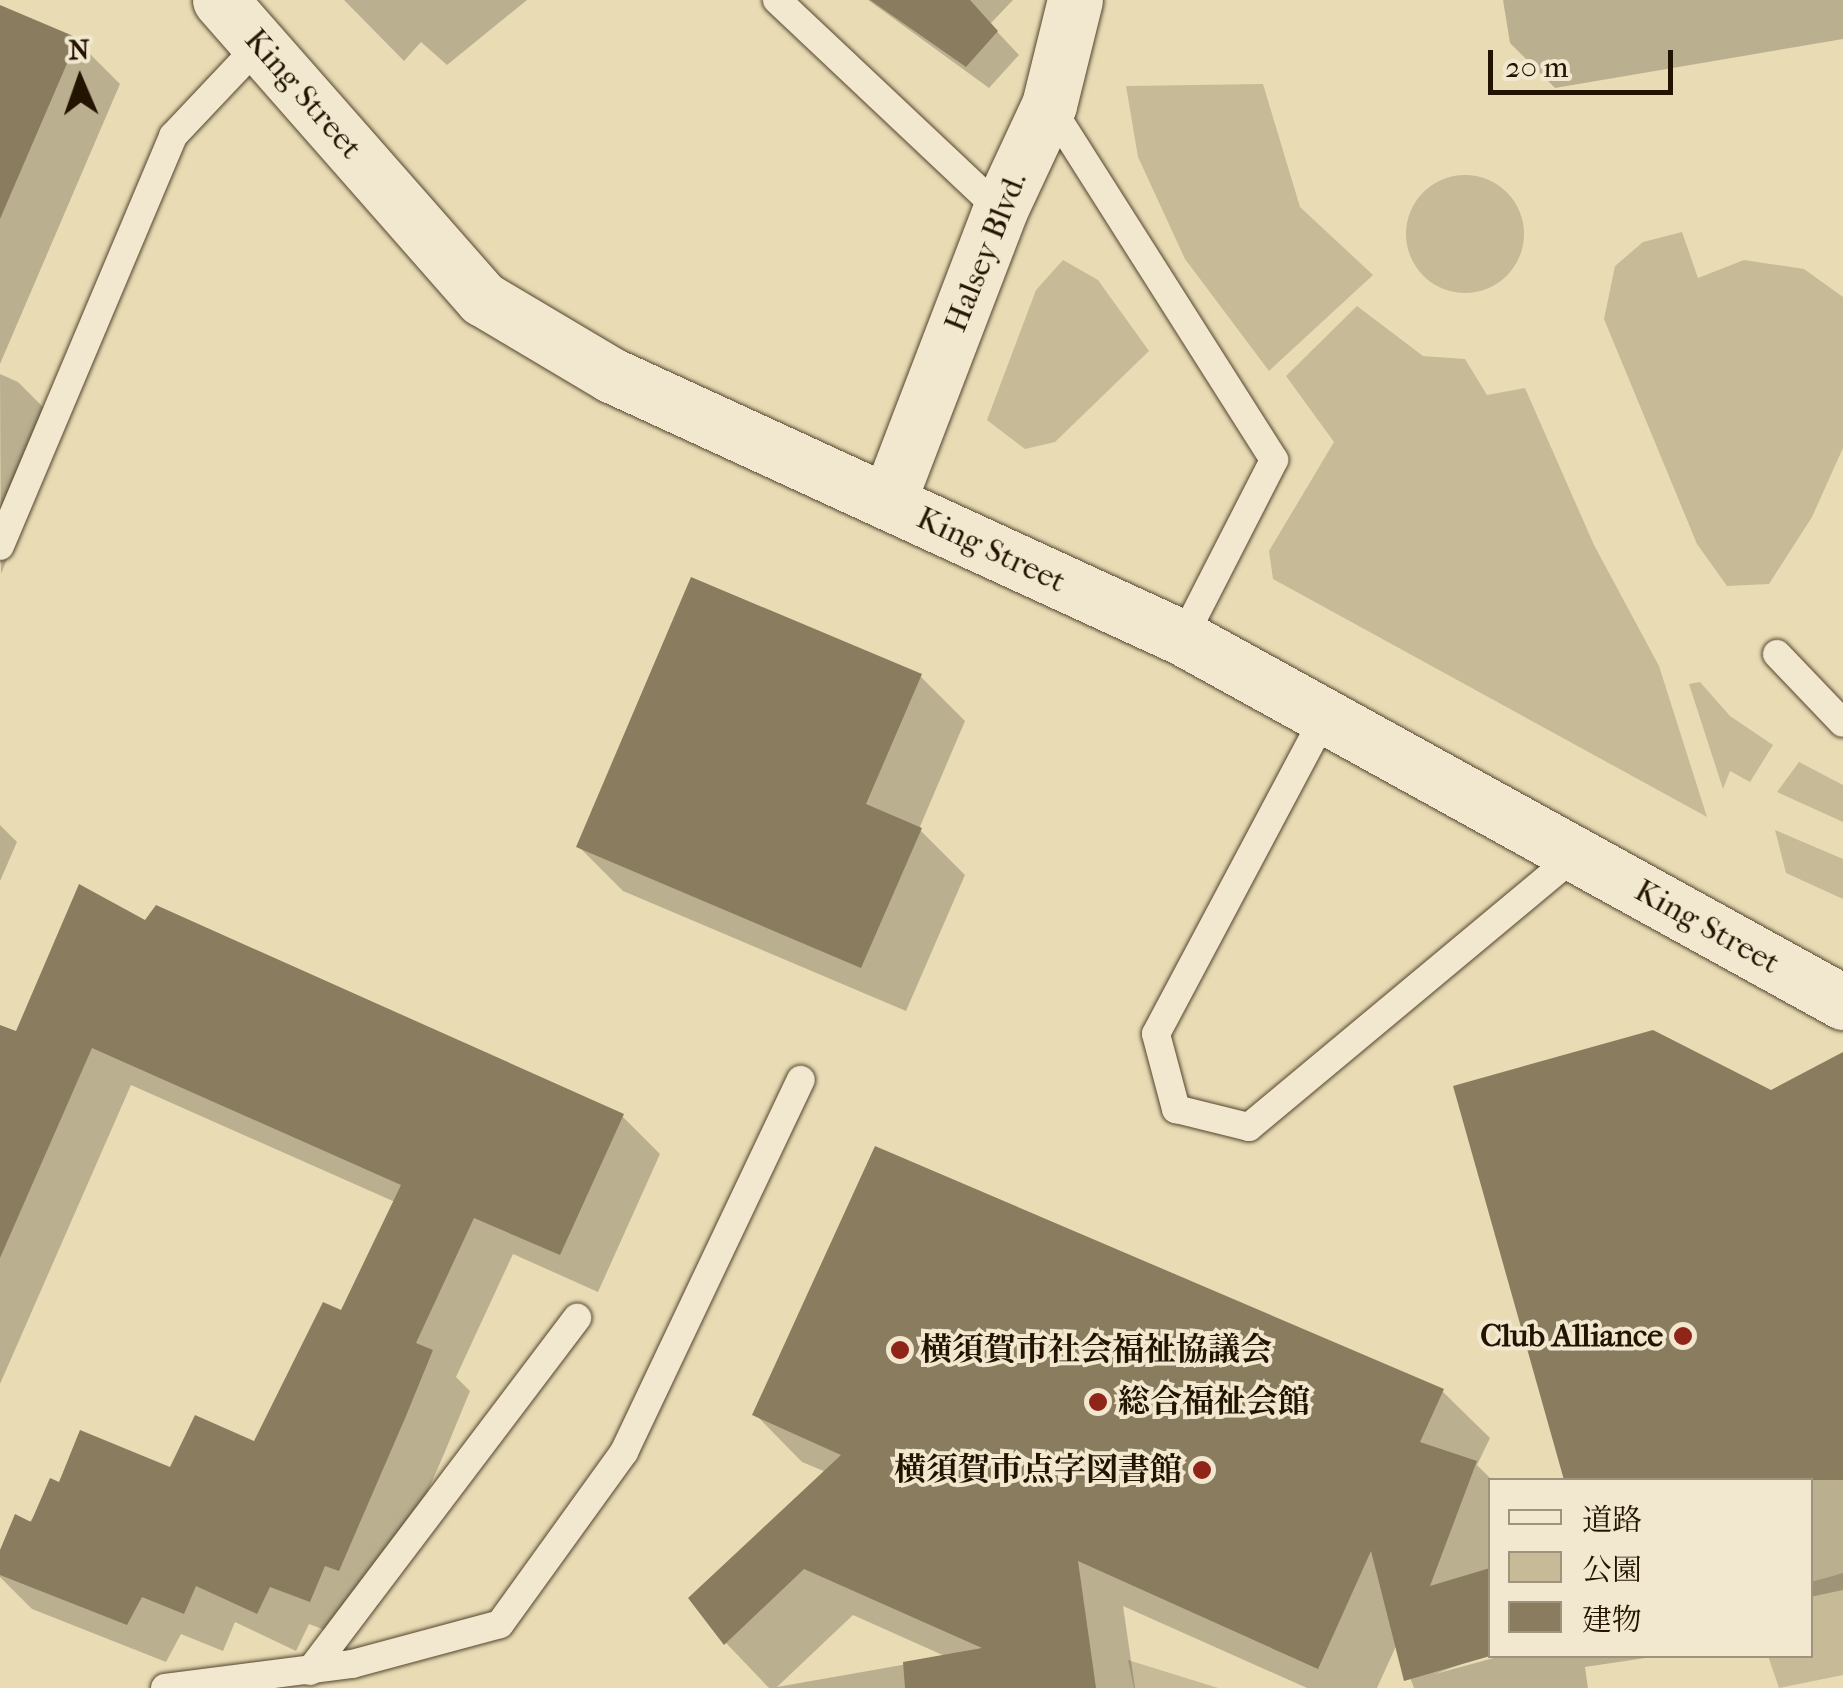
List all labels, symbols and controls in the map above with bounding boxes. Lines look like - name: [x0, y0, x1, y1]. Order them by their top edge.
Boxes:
- street label: King Street: [236, 21, 370, 167]
- north arrow: [30, 30, 130, 130]
- scale bar: [1493, 30, 1678, 92]
- text: N: [68, 33, 90, 66]
- text: 20 m: [1505, 50, 1568, 85]
- street label: Halsey Blvd.: [937, 166, 1035, 338]
- street label: King Street: [911, 499, 1071, 601]
- street label: King Street: [1628, 871, 1786, 983]
- place label: Club Alliance: [1480, 1317, 1663, 1355]
- marker: Club Alliance: [1672, 1325, 1694, 1347]
- place label: 横須賀市社会福祉協議会: [920, 1331, 1272, 1369]
- marker: 横須賀市社会福祉協議会: [889, 1339, 911, 1361]
- place label: 総合福祉会館: [1118, 1383, 1310, 1421]
- marker: 総合福祉会館: [1087, 1391, 1109, 1413]
- place label: 横須賀市点字図書館: [894, 1451, 1182, 1489]
- marker: 横須賀市点字図書館: [1191, 1459, 1213, 1481]
- legend: [1488, 1478, 1813, 1658]
- text: 道路: [1582, 1503, 1642, 1538]
- text: 公園: [1582, 1553, 1642, 1588]
- text: 建物: [1582, 1603, 1642, 1638]

